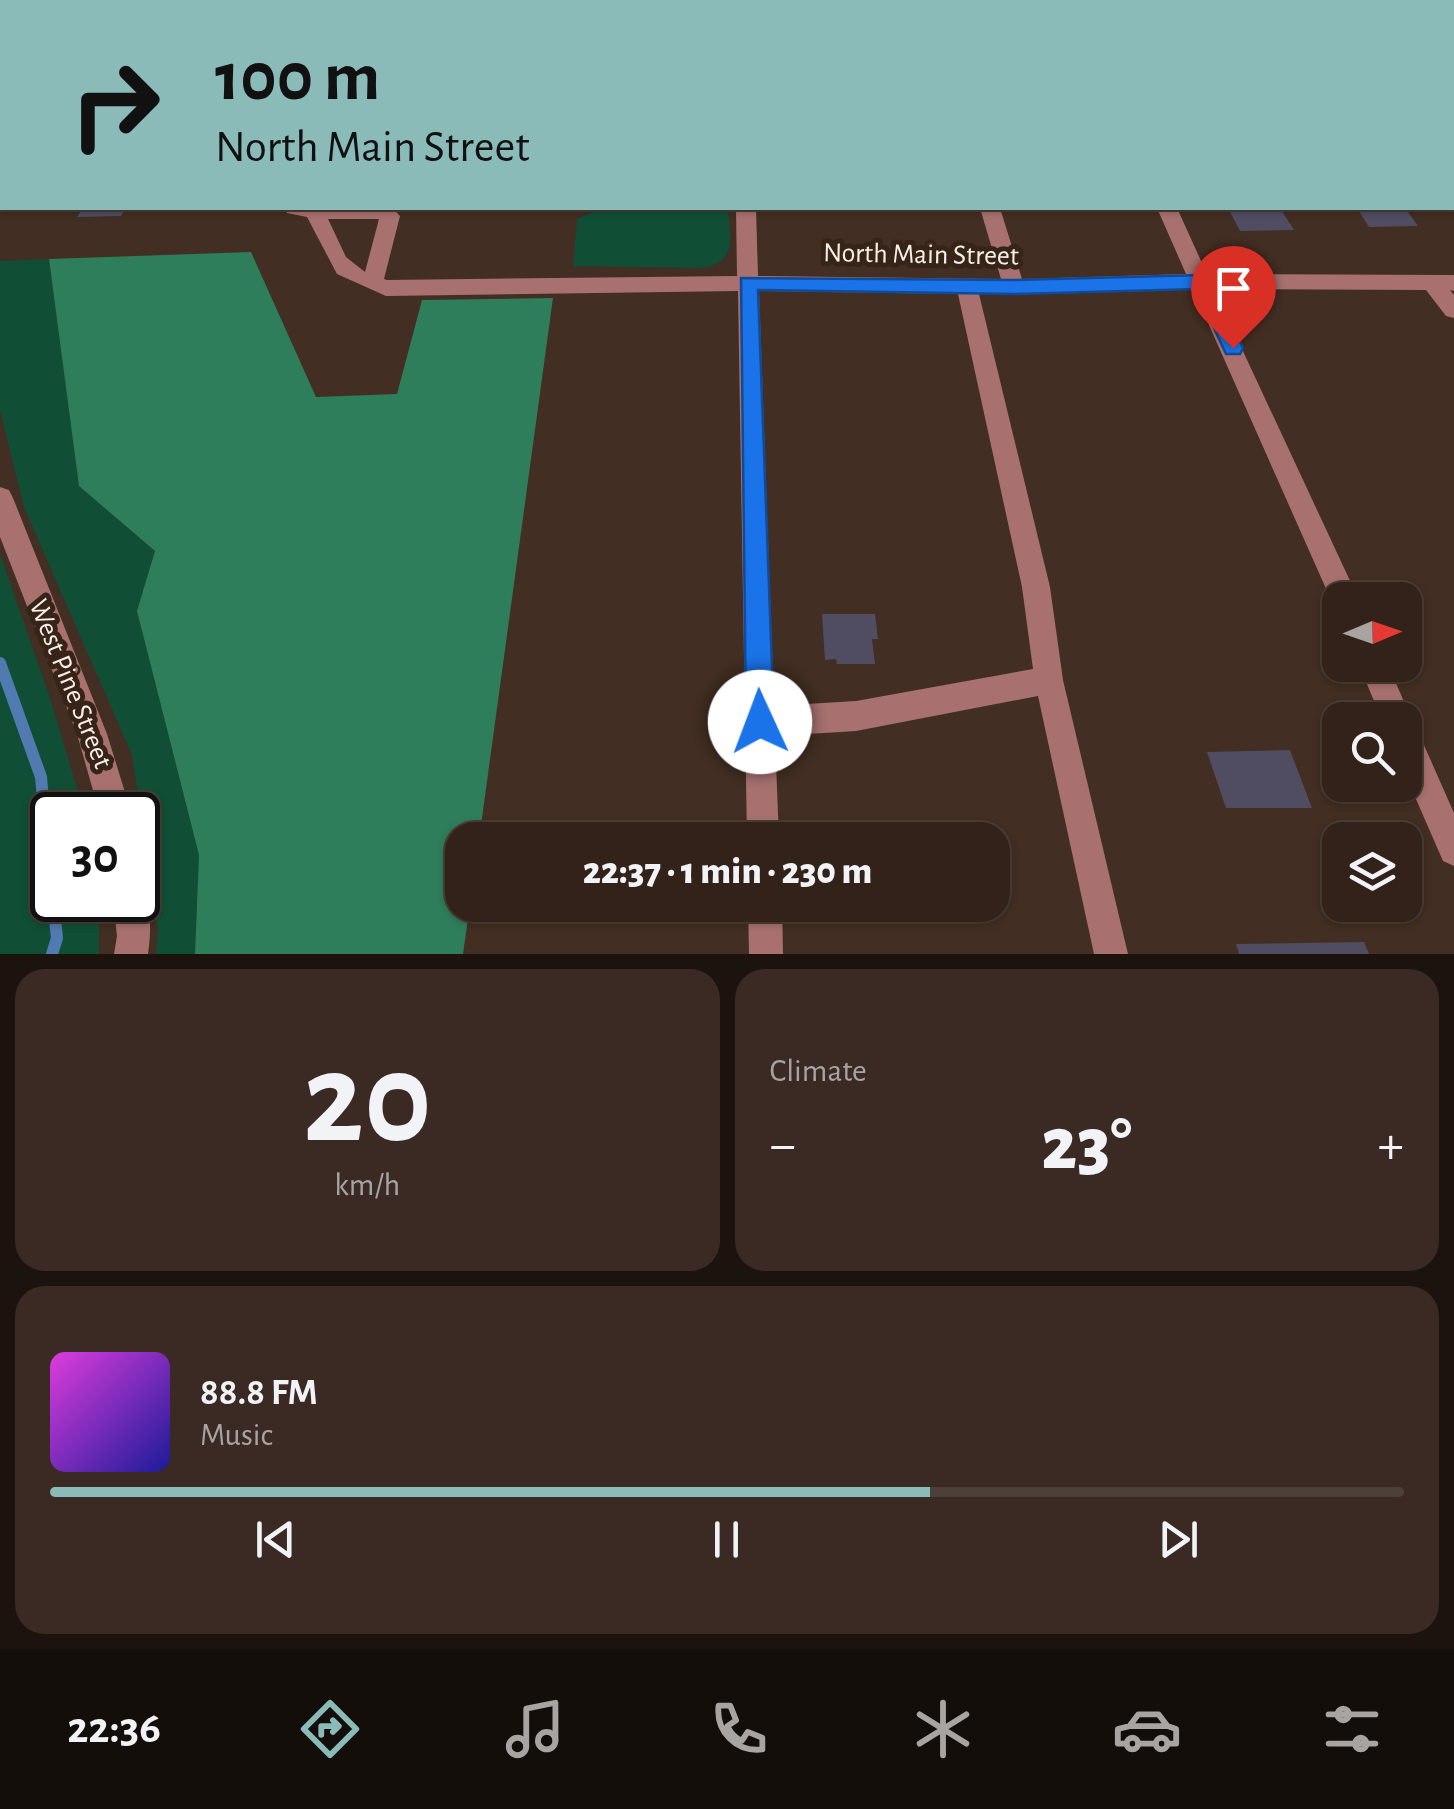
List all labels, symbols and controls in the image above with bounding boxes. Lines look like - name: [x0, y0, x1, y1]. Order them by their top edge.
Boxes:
- icon: right: [50, 40, 180, 170]
- text: 100 m: [215, 43, 380, 113]
- text: North Main Street: [215, 125, 530, 170]
- street label: North Main Street: [823, 239, 1019, 271]
- pin: [1191, 246, 1276, 349]
- icon: arrive: [1206, 261, 1261, 316]
- north arrow: [1322, 582, 1422, 682]
- map controls: [1322, 582, 1422, 922]
- street label: West Pine Street: [23, 595, 117, 773]
- position arrow: [708, 670, 812, 774]
- button: search: [1322, 702, 1422, 802]
- speed limit sign: 30: [30, 792, 160, 922]
- button: layers: [1322, 822, 1422, 922]
- text: 22:37 · 1 min · 230 m: [583, 853, 872, 891]
- text: 20: [303, 1036, 432, 1166]
- text: Climate: [770, 1055, 867, 1087]
- text: 23°: [1041, 1108, 1132, 1183]
- text: −: [770, 1118, 796, 1173]
- text: +: [1378, 1118, 1404, 1173]
- text: km/h: [334, 1169, 400, 1201]
- text: 88.8 FM: [200, 1374, 318, 1412]
- text: Music: [200, 1419, 273, 1451]
- icon: previous: [248, 1512, 303, 1567]
- icon: pause: [699, 1512, 754, 1567]
- icon: next: [1151, 1512, 1206, 1567]
- icon: directions: [295, 1694, 365, 1764]
- icon: music: [500, 1694, 570, 1764]
- icon: phone: [704, 1694, 774, 1764]
- icon: climate: [908, 1694, 978, 1764]
- icon: car: [1112, 1694, 1182, 1764]
- icon: filters: [1317, 1694, 1387, 1764]
- text: 22:36: [67, 1706, 161, 1751]

